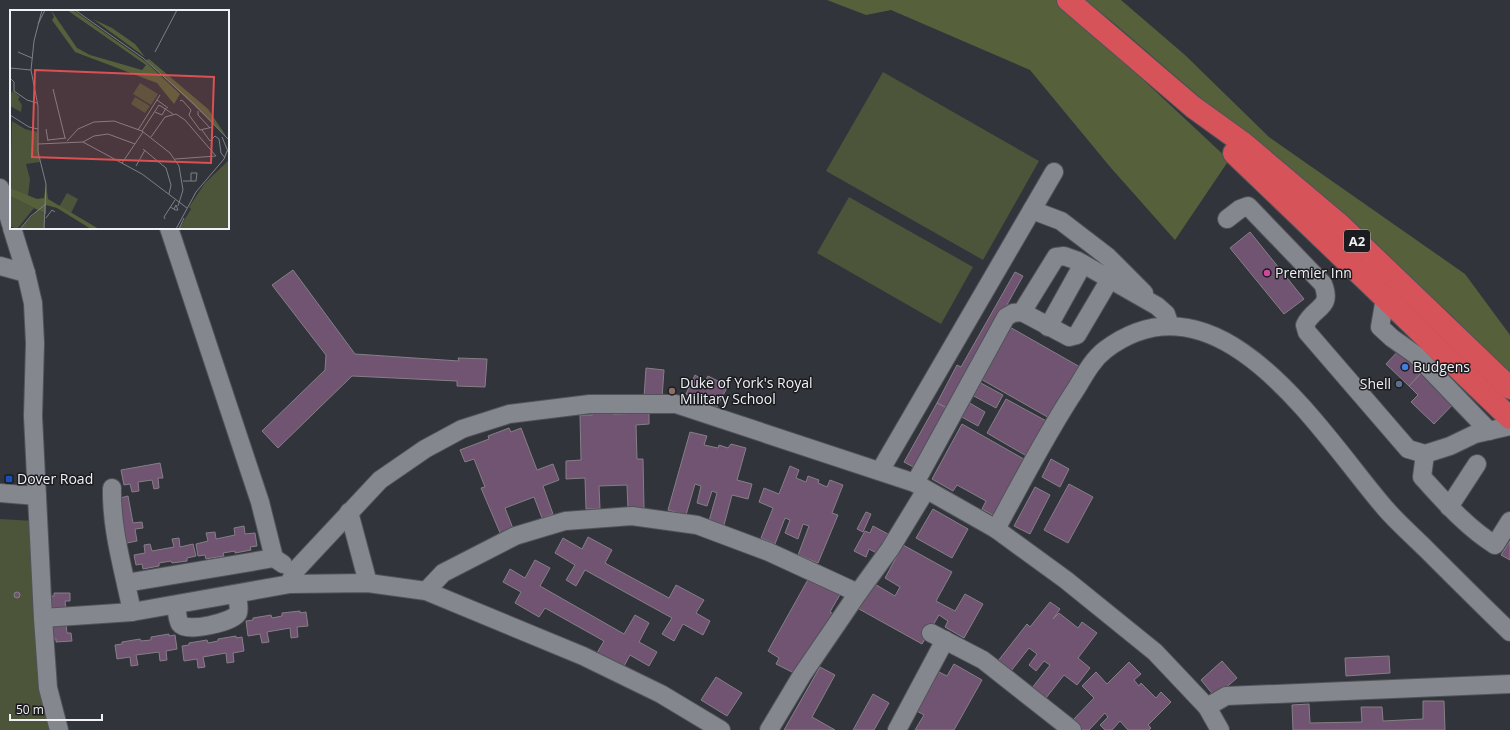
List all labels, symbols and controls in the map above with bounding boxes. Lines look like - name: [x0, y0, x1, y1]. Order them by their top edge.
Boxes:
- inset map: [10, 10, 229, 229]
- road number: A2: [1344, 230, 1370, 252]
- place label: Premier Inn: [1275, 263, 1352, 282]
- marker: Premier Inn: [1262, 268, 1272, 278]
- place label: Budgens: [1413, 357, 1470, 376]
- marker: Budgens: [1400, 362, 1410, 372]
- place label: Duke of York's Royal Military School: [680, 373, 812, 408]
- place label: Shell: [1360, 374, 1391, 393]
- marker: Shell: [1394, 379, 1404, 389]
- marker: Duke of York's Royal Military School: [667, 386, 677, 396]
- place label: Dover Road: [17, 469, 93, 488]
- marker: Dover Road: [4, 474, 14, 484]
- scale bar: [10, 696, 102, 722]
- text: 50 m: [16, 701, 44, 718]

